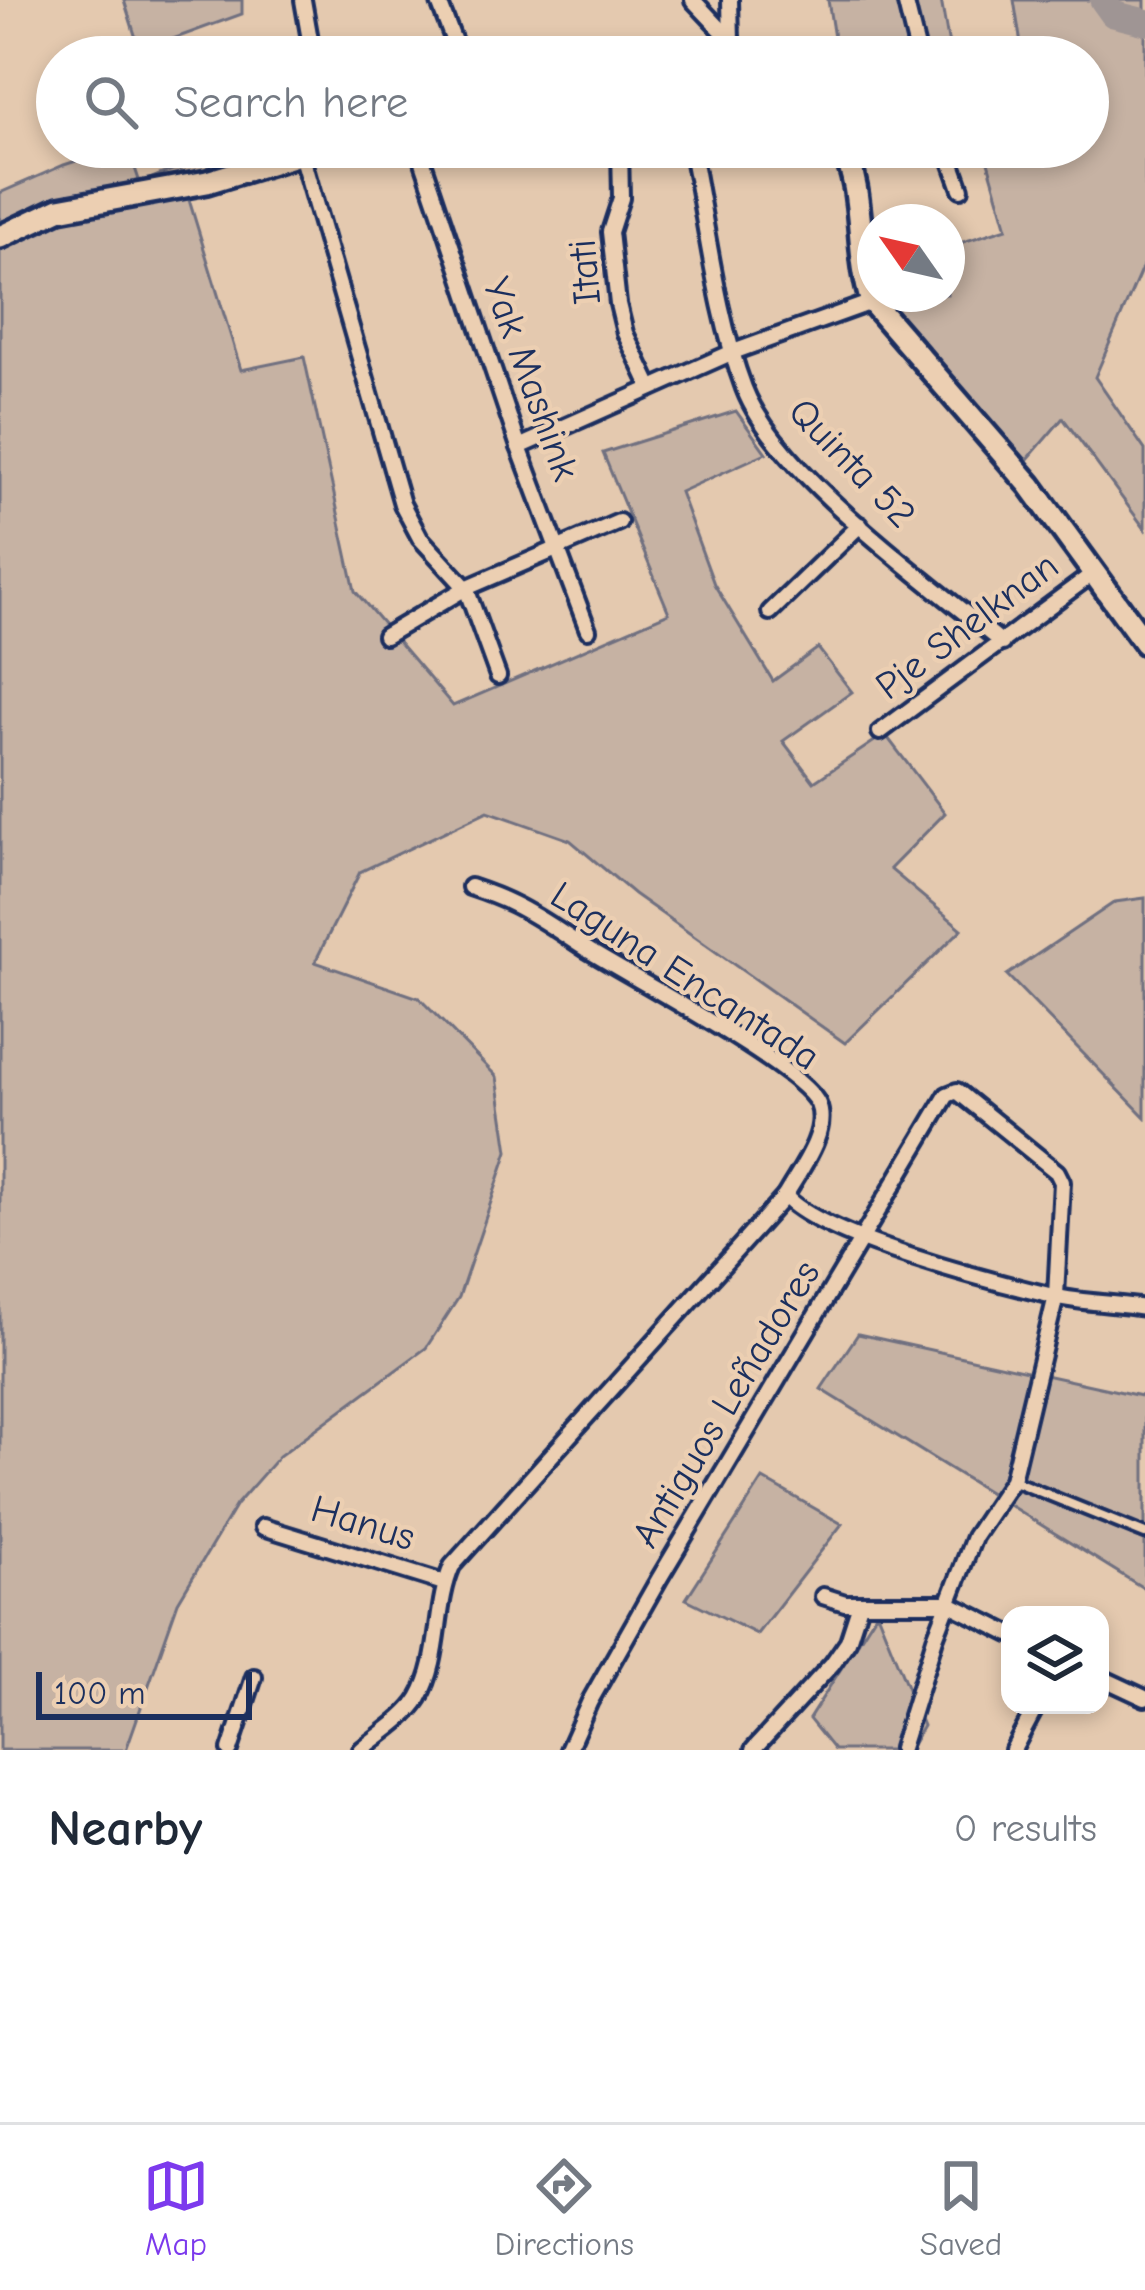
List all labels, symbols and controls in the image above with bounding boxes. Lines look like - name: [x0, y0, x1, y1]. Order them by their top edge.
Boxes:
- search box: [36, 36, 1109, 168]
- icon: search: [78, 69, 144, 135]
- text: Search here: [174, 76, 408, 128]
- north arrow: [857, 204, 965, 312]
- street label: Itati: [560, 237, 610, 307]
- street label: Yak Mashink: [474, 272, 588, 486]
- street label: Quinta 52: [779, 389, 925, 537]
- street label: Pje Shelknan: [867, 543, 1067, 709]
- street label: Laguna Encantada: [542, 872, 828, 1080]
- street label: Antiguos Leñadores: [623, 1253, 829, 1555]
- street label: Hanus: [306, 1486, 420, 1560]
- map controls: [1001, 1606, 1109, 1714]
- button: layers: [1001, 1606, 1109, 1714]
- scale bar: [36, 1666, 252, 1719]
- text: 100 m: [54, 1674, 146, 1712]
- text: Nearby: [48, 1799, 202, 1858]
- text: 0 results: [954, 1806, 1097, 1851]
- tab: Map: [143, 2153, 209, 2263]
- tab: Directions: [495, 2153, 634, 2263]
- tab: Saved: [920, 2153, 1002, 2263]

